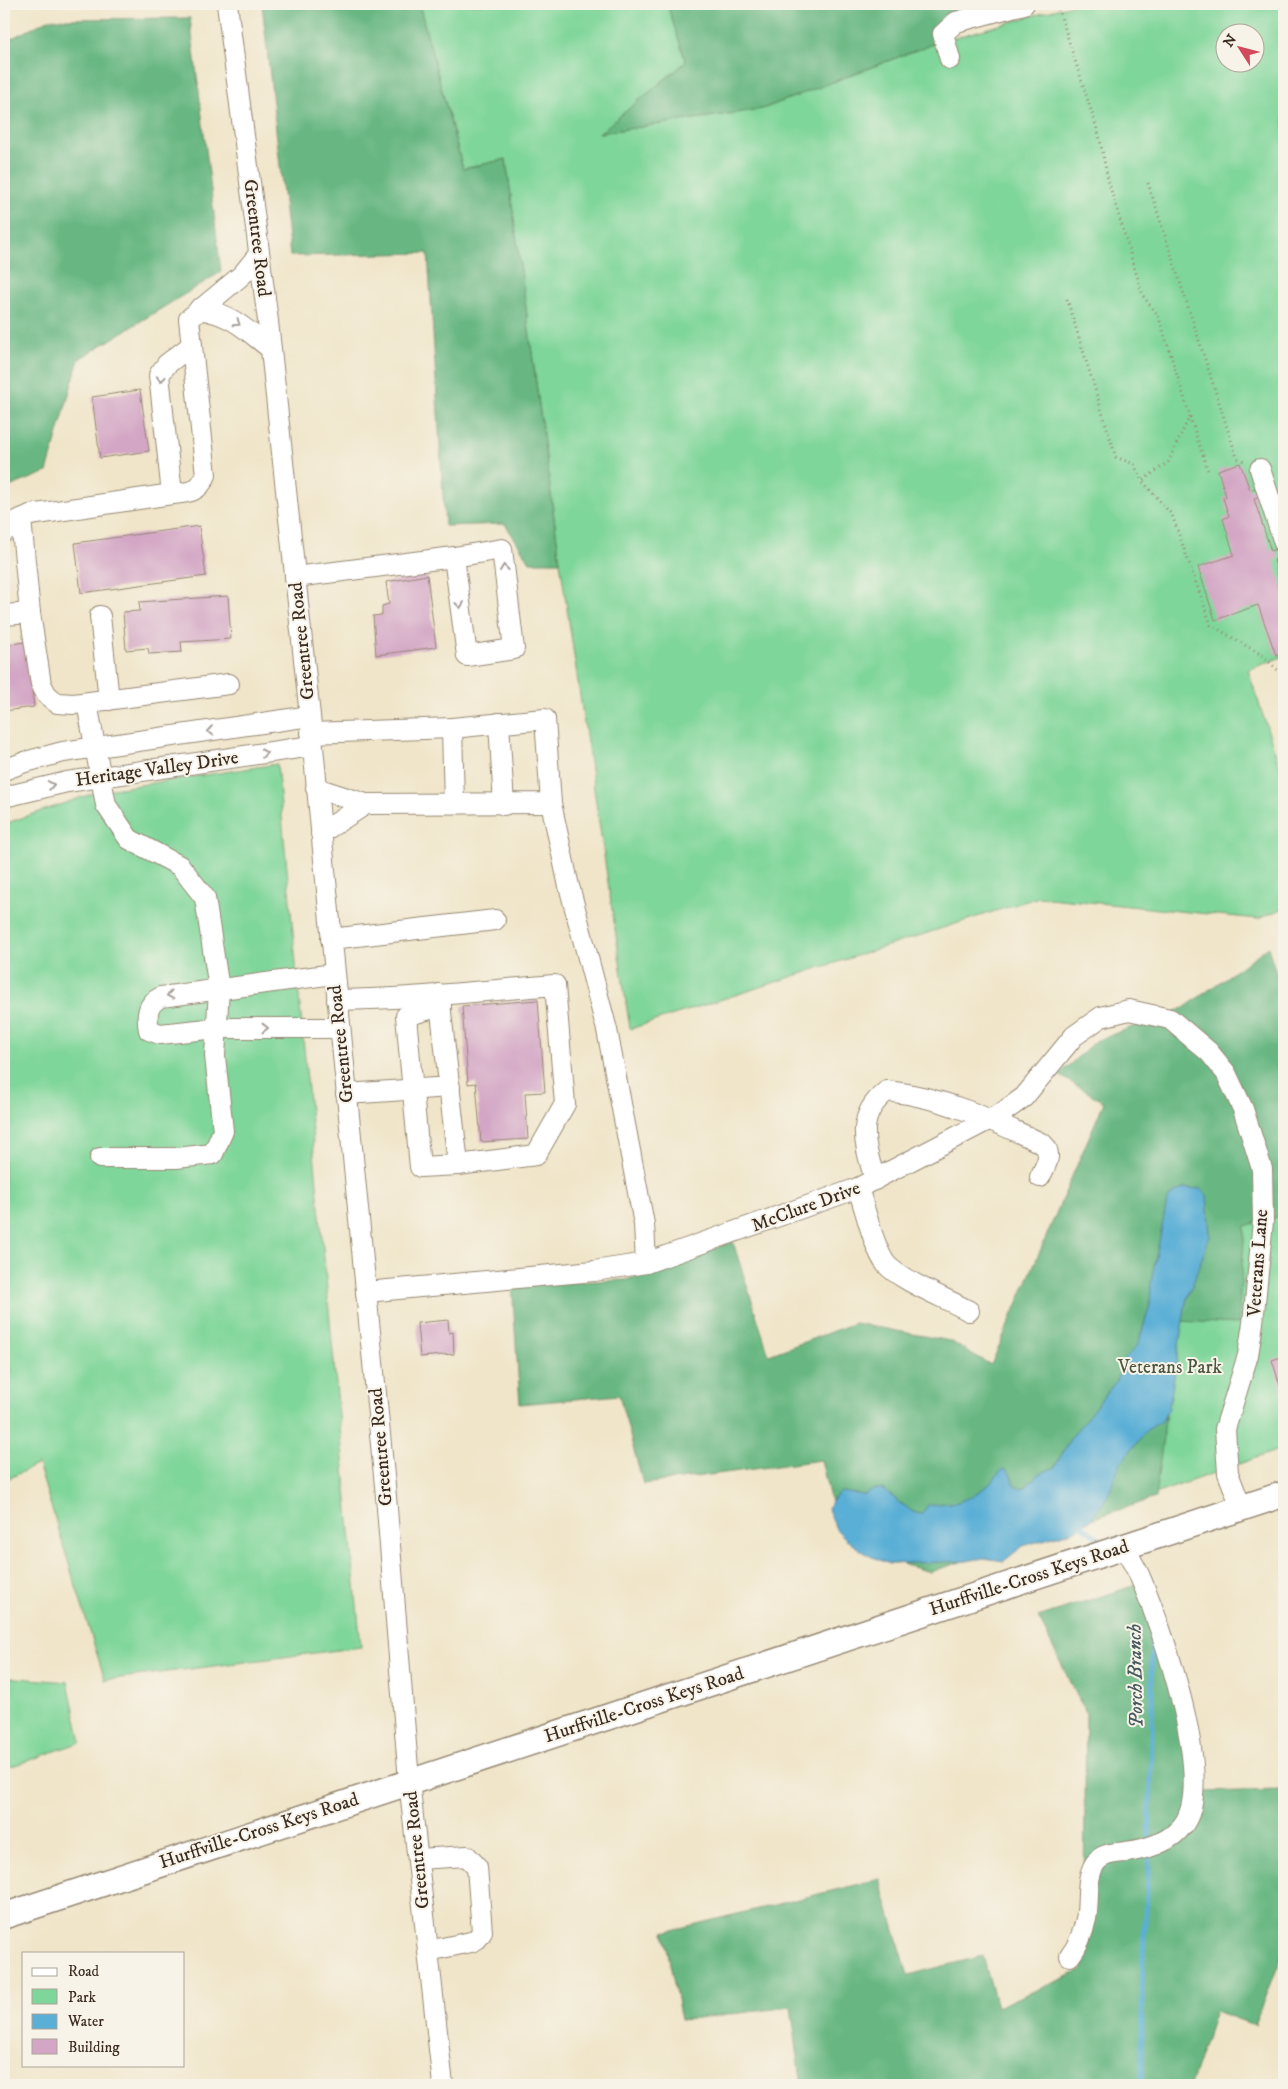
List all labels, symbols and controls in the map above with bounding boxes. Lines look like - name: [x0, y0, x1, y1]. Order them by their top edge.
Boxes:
- north arrow: [1216, 22, 1266, 72]
- text: N: [1220, 31, 1241, 51]
- street label: Greentree Road: [238, 178, 276, 299]
- one-way arrow: [232, 317, 241, 326]
- one-way arrow: [155, 376, 166, 384]
- one-way arrow: [499, 564, 510, 572]
- street label: Greentree Road: [284, 581, 320, 701]
- one-way arrow: [455, 601, 465, 610]
- one-way arrow: [206, 725, 214, 735]
- street label: Heritage Valley Drive: [74, 746, 240, 792]
- one-way arrow: [260, 748, 268, 759]
- one-way arrow: [47, 780, 55, 790]
- street label: Greentree Road: [323, 984, 359, 1104]
- one-way arrow: [166, 989, 175, 999]
- one-way arrow: [262, 1023, 270, 1033]
- street label: McClure Drive: [748, 1177, 864, 1237]
- street label: Veterans Lane: [1243, 1208, 1273, 1319]
- park label: Veterans Park: [1117, 1356, 1222, 1379]
- street label: Greentree Road: [364, 1387, 398, 1507]
- street label: Hurffville-Cross Keys Road: [926, 1535, 1132, 1621]
- water label: Porch Branch: [1123, 1624, 1149, 1728]
- street label: Hurffville-Cross Keys Road: [541, 1662, 747, 1748]
- street label: Hurffville-Cross Keys Road: [156, 1788, 362, 1874]
- street label: Greentree Road: [399, 1790, 435, 1910]
- legend: [22, 1952, 185, 2066]
- text: Road: [68, 1962, 100, 1981]
- text: Park: [68, 1988, 97, 2007]
- text: Water: [67, 2012, 104, 2031]
- text: Building: [68, 2038, 120, 2057]

